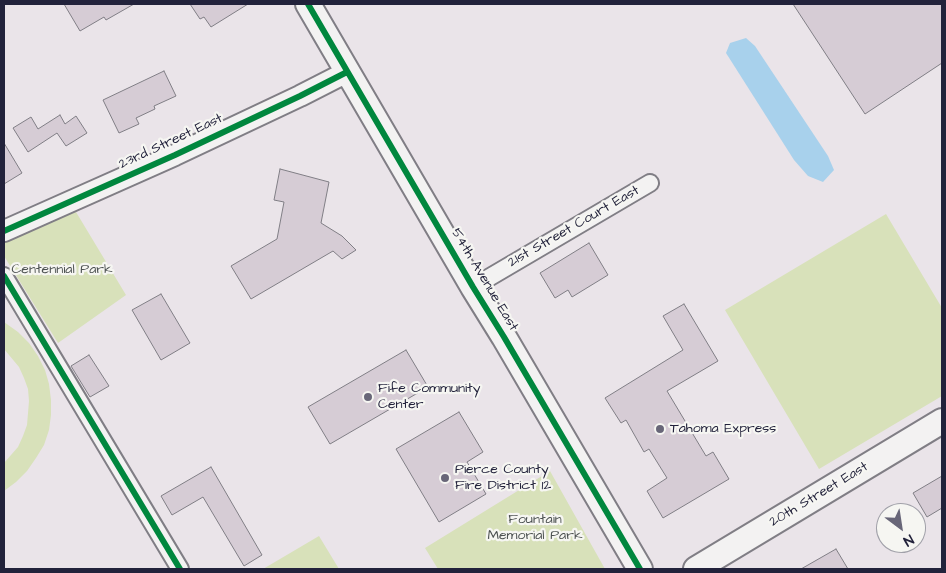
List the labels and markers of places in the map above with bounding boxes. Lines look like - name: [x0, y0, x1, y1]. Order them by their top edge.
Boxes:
- place label: Fife Community Center: [378, 381, 480, 414]
- marker: Fife Community Center: [362, 391, 374, 403]
- place label: Tahoma Express: [670, 421, 776, 437]
- marker: Tahoma Express: [654, 423, 666, 435]
- place label: Pierce County Fire District 12: [455, 462, 551, 494]
- marker: Pierce County Fire District 12: [439, 472, 451, 484]

